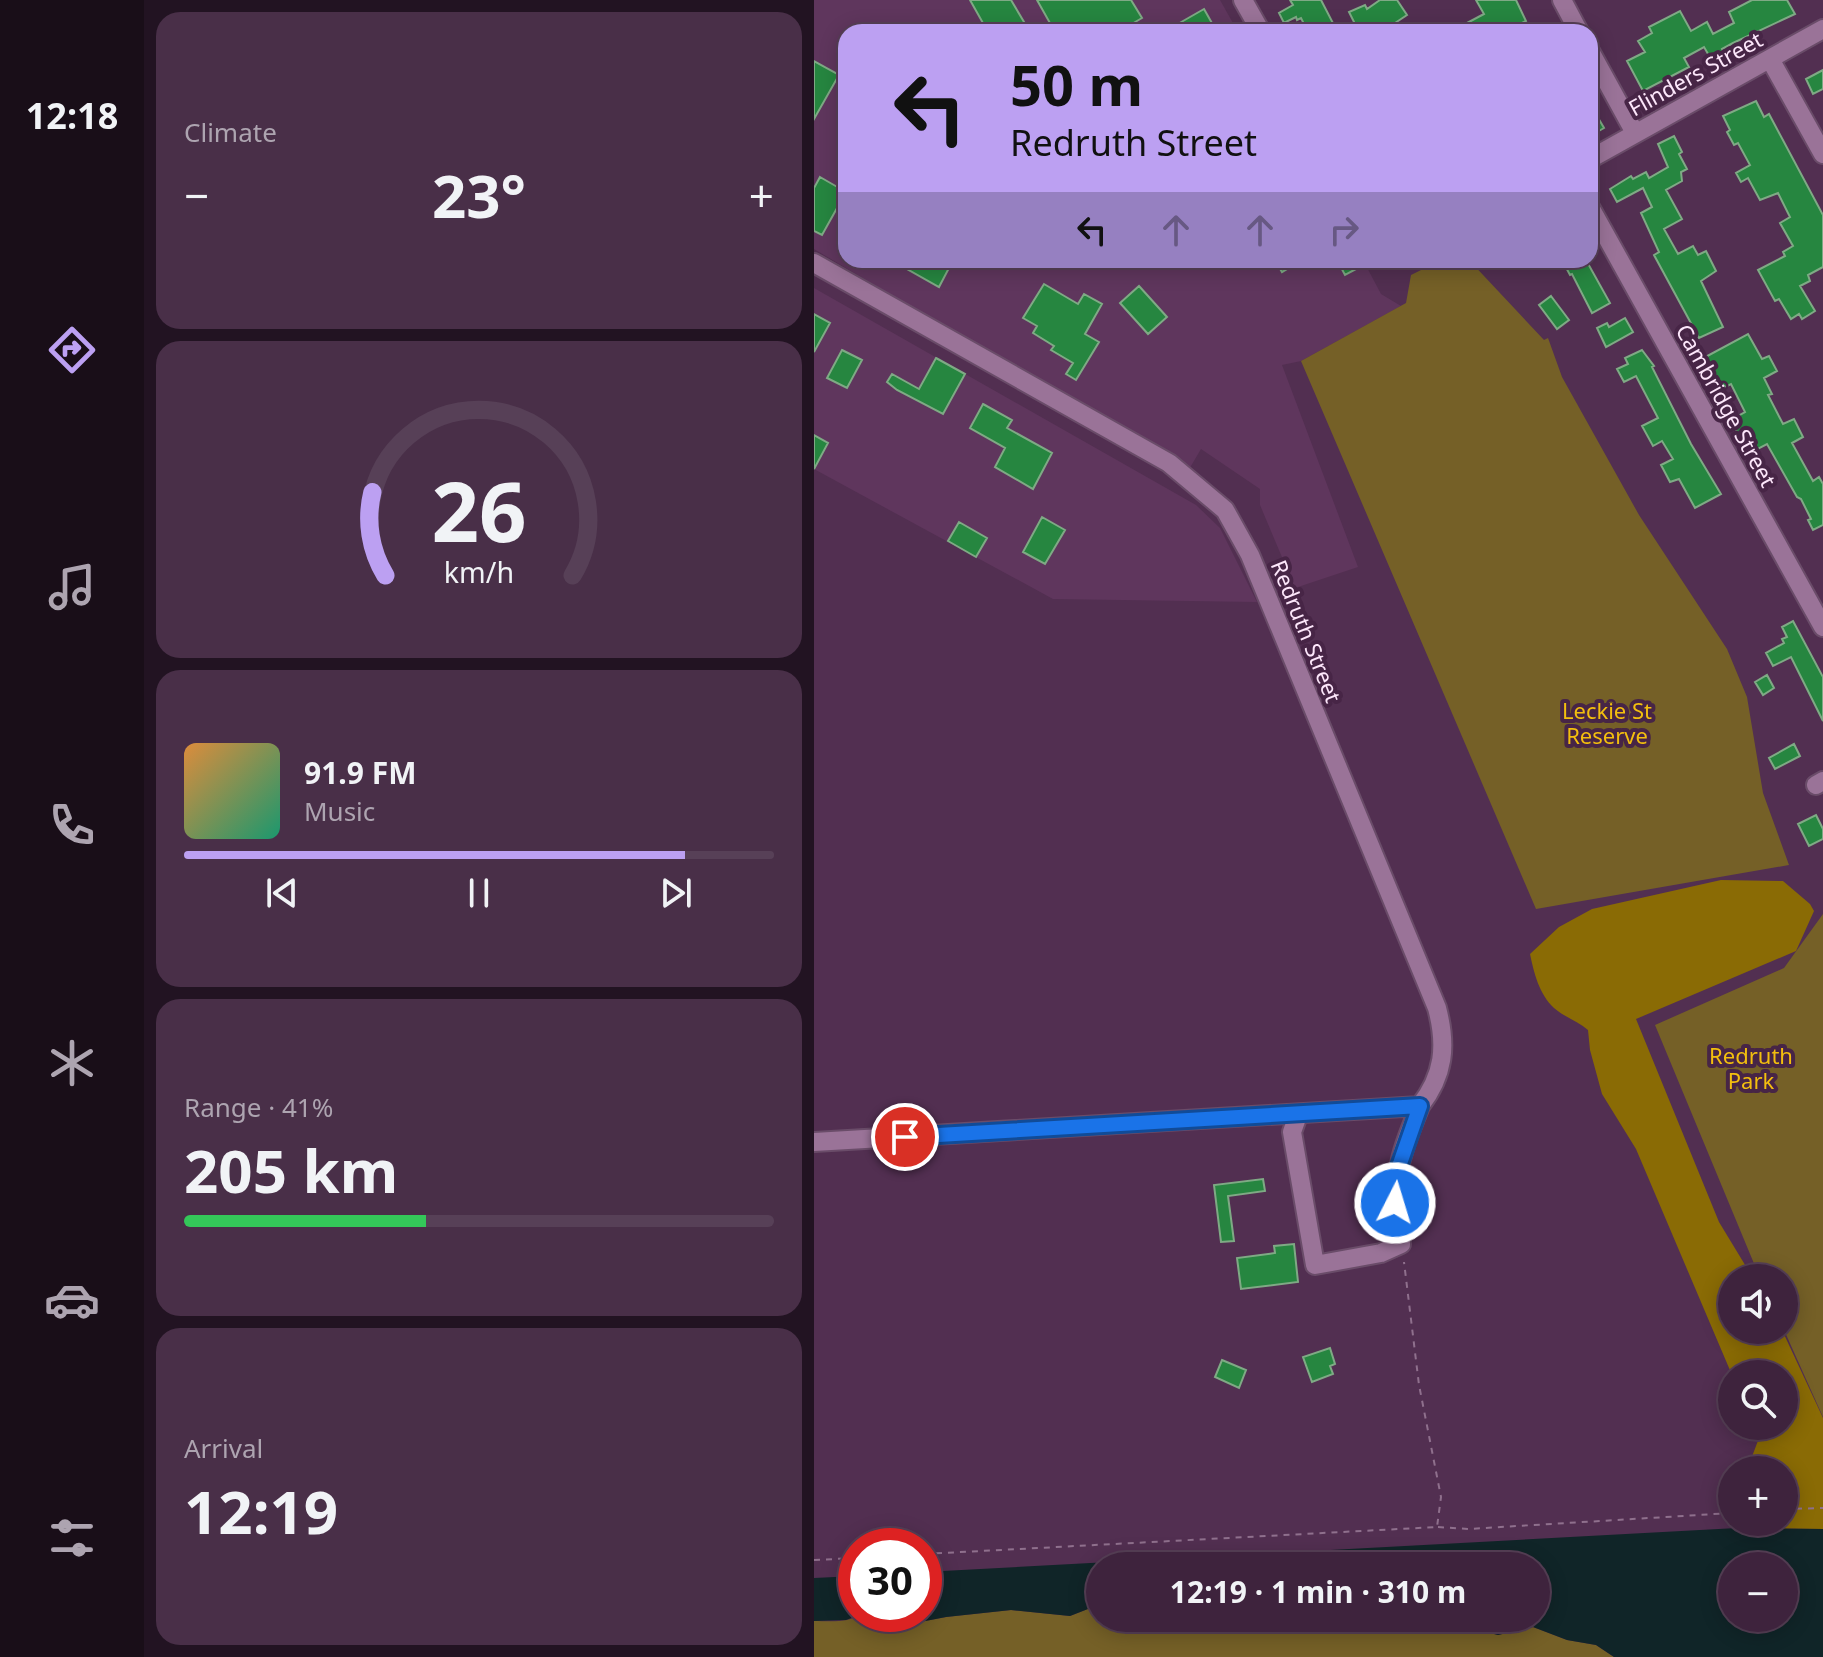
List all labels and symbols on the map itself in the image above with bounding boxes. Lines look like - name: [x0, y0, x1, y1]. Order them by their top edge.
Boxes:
- street label: Flinders Street: [1623, 24, 1768, 122]
- street label: Cambridge Street: [1670, 318, 1784, 492]
- street label: Redruth Street: [1265, 555, 1349, 707]
- park label: Leckie St Reserve: [1562, 695, 1652, 750]
- park label: Redruth Park: [1709, 1040, 1793, 1095]
- pin: [871, 1103, 939, 1171]
- position arrow: [1353, 1161, 1437, 1245]
- speed limit sign: 30: [838, 1528, 942, 1632]

